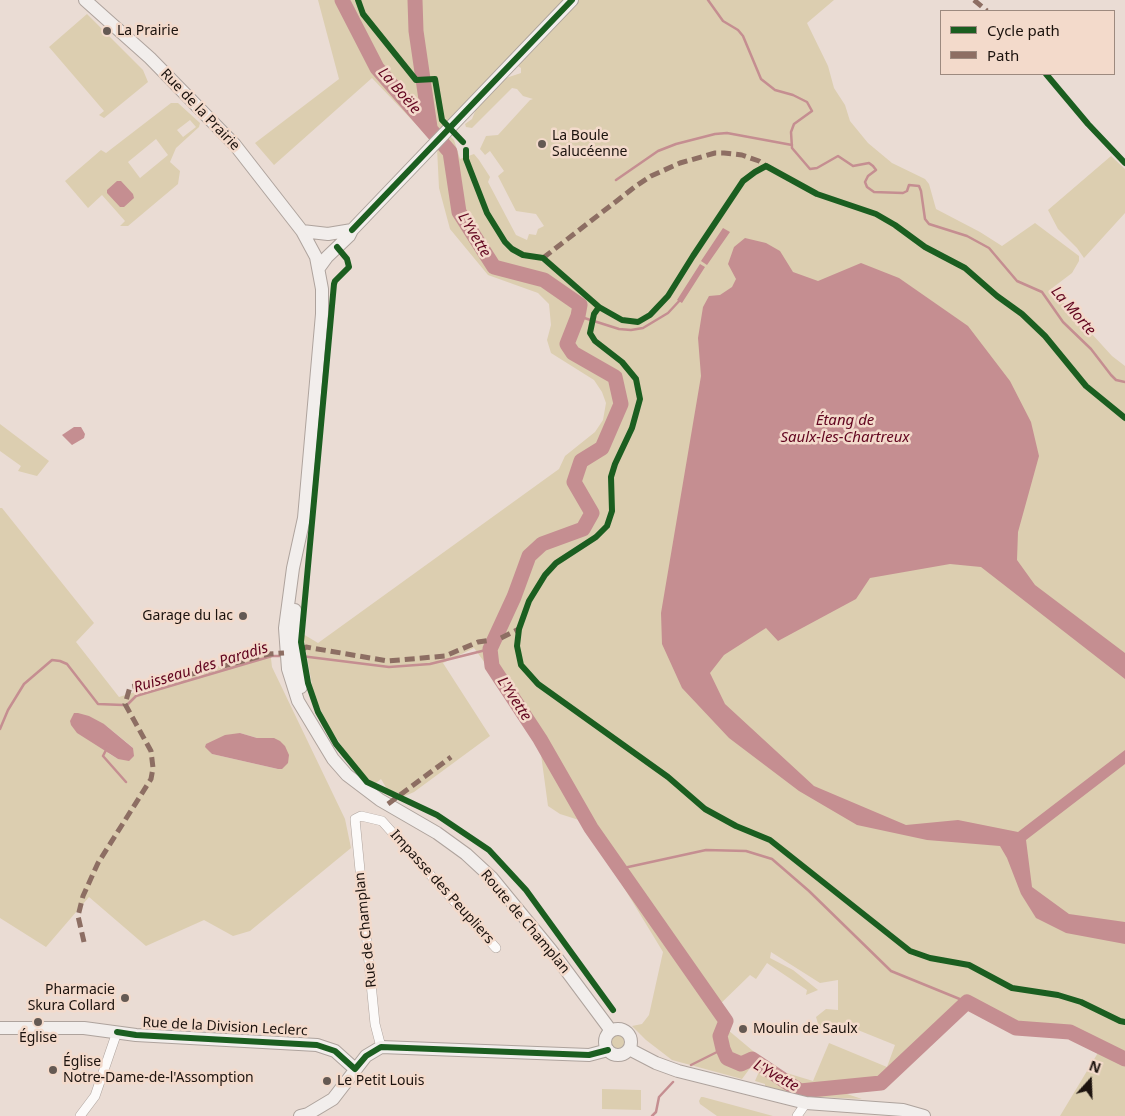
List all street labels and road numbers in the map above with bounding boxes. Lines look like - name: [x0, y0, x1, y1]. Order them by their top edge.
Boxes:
- street label: Rue de la Prairie: [157, 66, 243, 154]
- street label: Impasse des Peupliers: [386, 827, 498, 947]
- street label: Route de Champlan: [477, 867, 573, 977]
- street label: Rue de Champlan: [352, 871, 380, 989]
- street label: Rue de la Division Leclerc: [142, 1014, 308, 1040]

